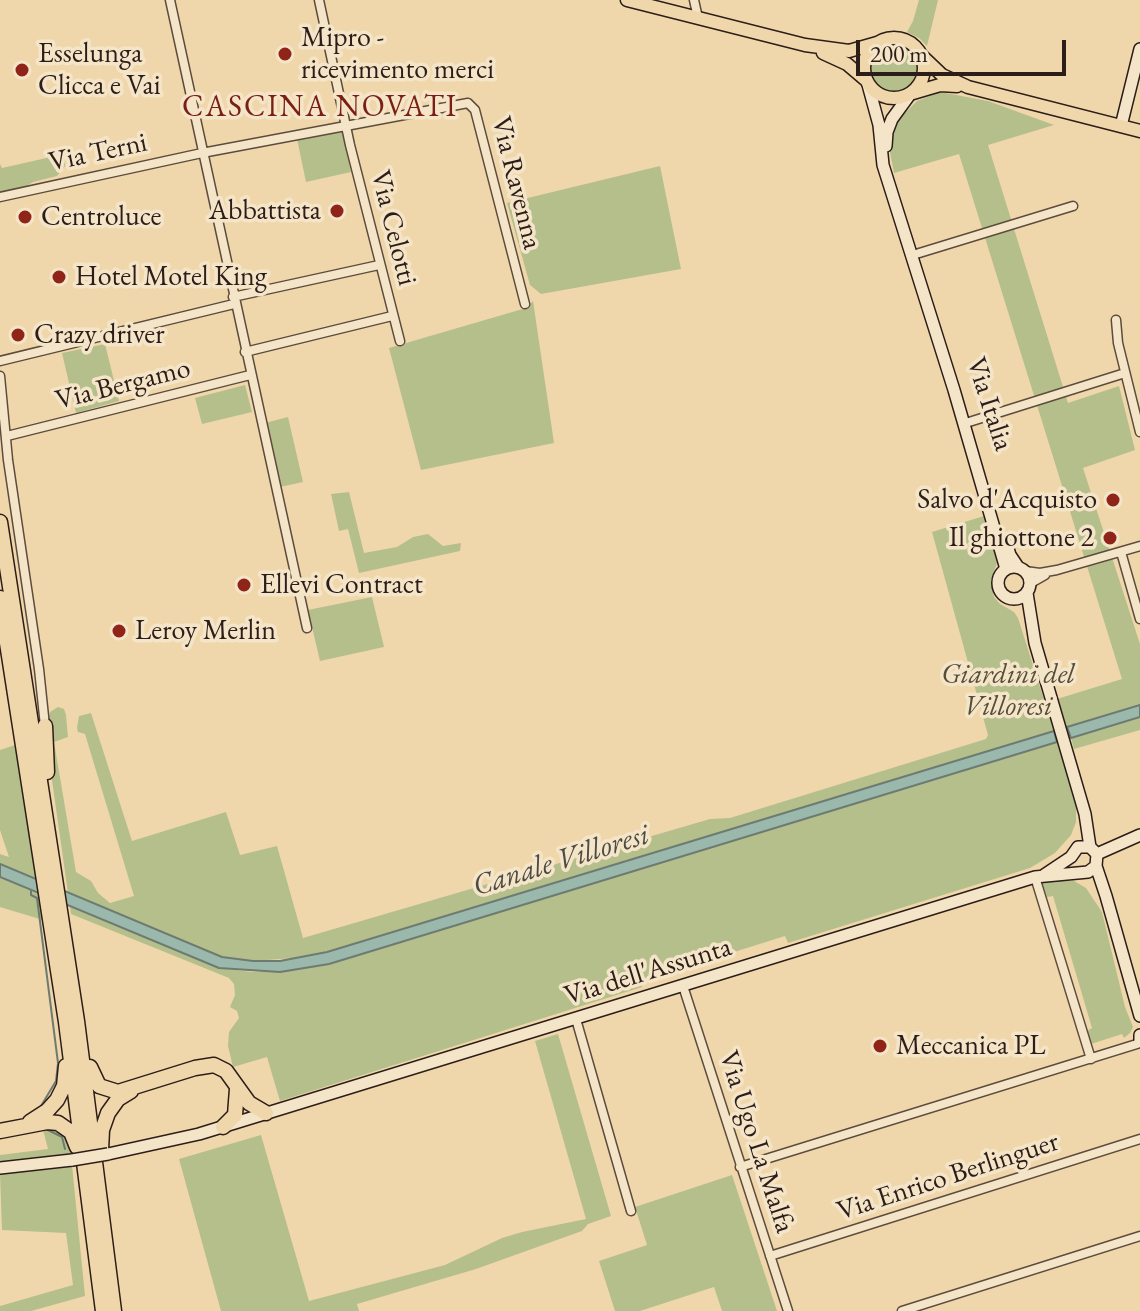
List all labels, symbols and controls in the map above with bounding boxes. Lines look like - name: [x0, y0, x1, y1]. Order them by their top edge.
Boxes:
- place label: Mipro - ricevimento merci: [301, 21, 494, 87]
- scale bar: [860, 24, 1070, 74]
- place label: Esselunga Clicca e Vai: [38, 37, 161, 103]
- text: 200 m: [870, 38, 928, 69]
- marker: Mipro - ricevimento merci: [276, 45, 294, 63]
- marker: Esselunga Clicca e Vai: [13, 61, 31, 79]
- district label: CASCINA NOVATI: [182, 90, 458, 126]
- street label: Via Ravenna: [483, 113, 549, 253]
- street label: Via Terni: [46, 126, 150, 180]
- street label: Via Celotti: [362, 167, 424, 289]
- place label: Abbattista: [209, 194, 321, 228]
- place label: Centroluce: [41, 200, 161, 234]
- marker: Abbattista: [328, 202, 346, 220]
- marker: Centroluce: [16, 208, 34, 226]
- place label: Hotel Motel King: [75, 260, 267, 294]
- marker: Hotel Motel King: [50, 268, 68, 286]
- place label: Crazy driver: [34, 318, 164, 352]
- marker: Crazy driver: [9, 326, 27, 344]
- street label: Via Bergamo: [52, 352, 194, 418]
- street label: Via Italia: [958, 353, 1020, 455]
- place label: Salvo d'Acquisto: [917, 483, 1097, 517]
- marker: Salvo d'Acquisto: [1104, 491, 1122, 509]
- place label: Il ghiottone 2: [949, 521, 1094, 555]
- marker: Il ghiottone 2: [1101, 529, 1119, 547]
- place label: Ellevi Contract: [260, 568, 423, 602]
- marker: Ellevi Contract: [235, 576, 253, 594]
- place label: Leroy Merlin: [135, 614, 276, 648]
- marker: Leroy Merlin: [110, 622, 128, 640]
- park label: Giardini del Villoresi: [941, 658, 1075, 724]
- water label: Canale Villoresi: [469, 817, 653, 905]
- street label: Via dell'Assunta: [560, 931, 736, 1013]
- place label: Meccanica PL: [896, 1029, 1045, 1063]
- marker: Meccanica PL: [871, 1037, 889, 1055]
- street label: Via Ugo La Malfa: [711, 1047, 801, 1237]
- street label: Via Enrico Berlinguer: [833, 1125, 1063, 1229]

